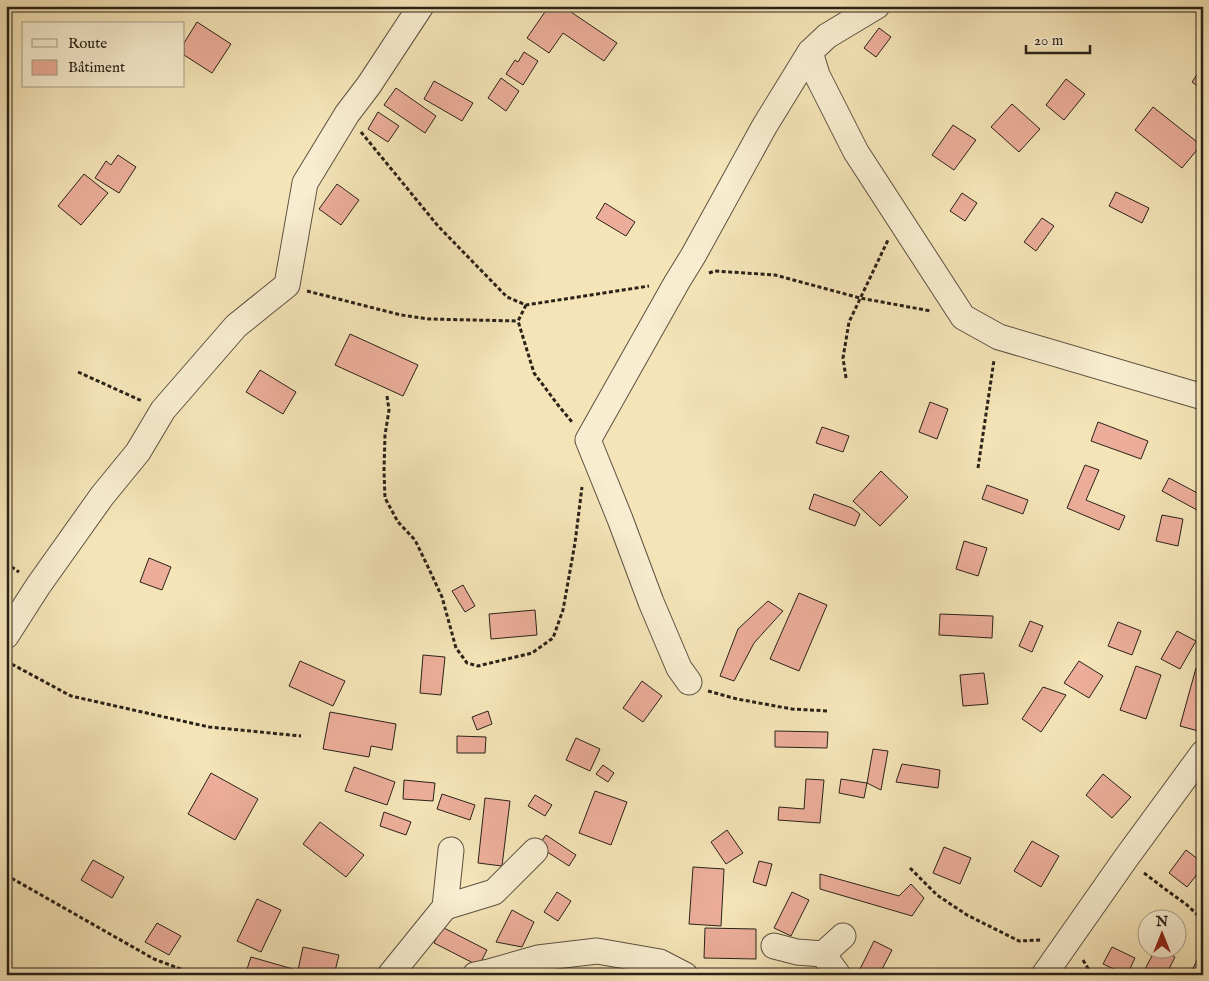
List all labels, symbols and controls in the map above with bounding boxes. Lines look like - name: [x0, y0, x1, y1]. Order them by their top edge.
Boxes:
- legend: [22, 22, 185, 88]
- scale bar: [1026, 22, 1090, 54]
- text: 20 m: [1034, 31, 1064, 50]
- text: Route: [68, 34, 107, 53]
- text: Bâtiment: [68, 58, 125, 77]
- north arrow: [1136, 908, 1186, 958]
- text: N: [1155, 913, 1168, 931]

